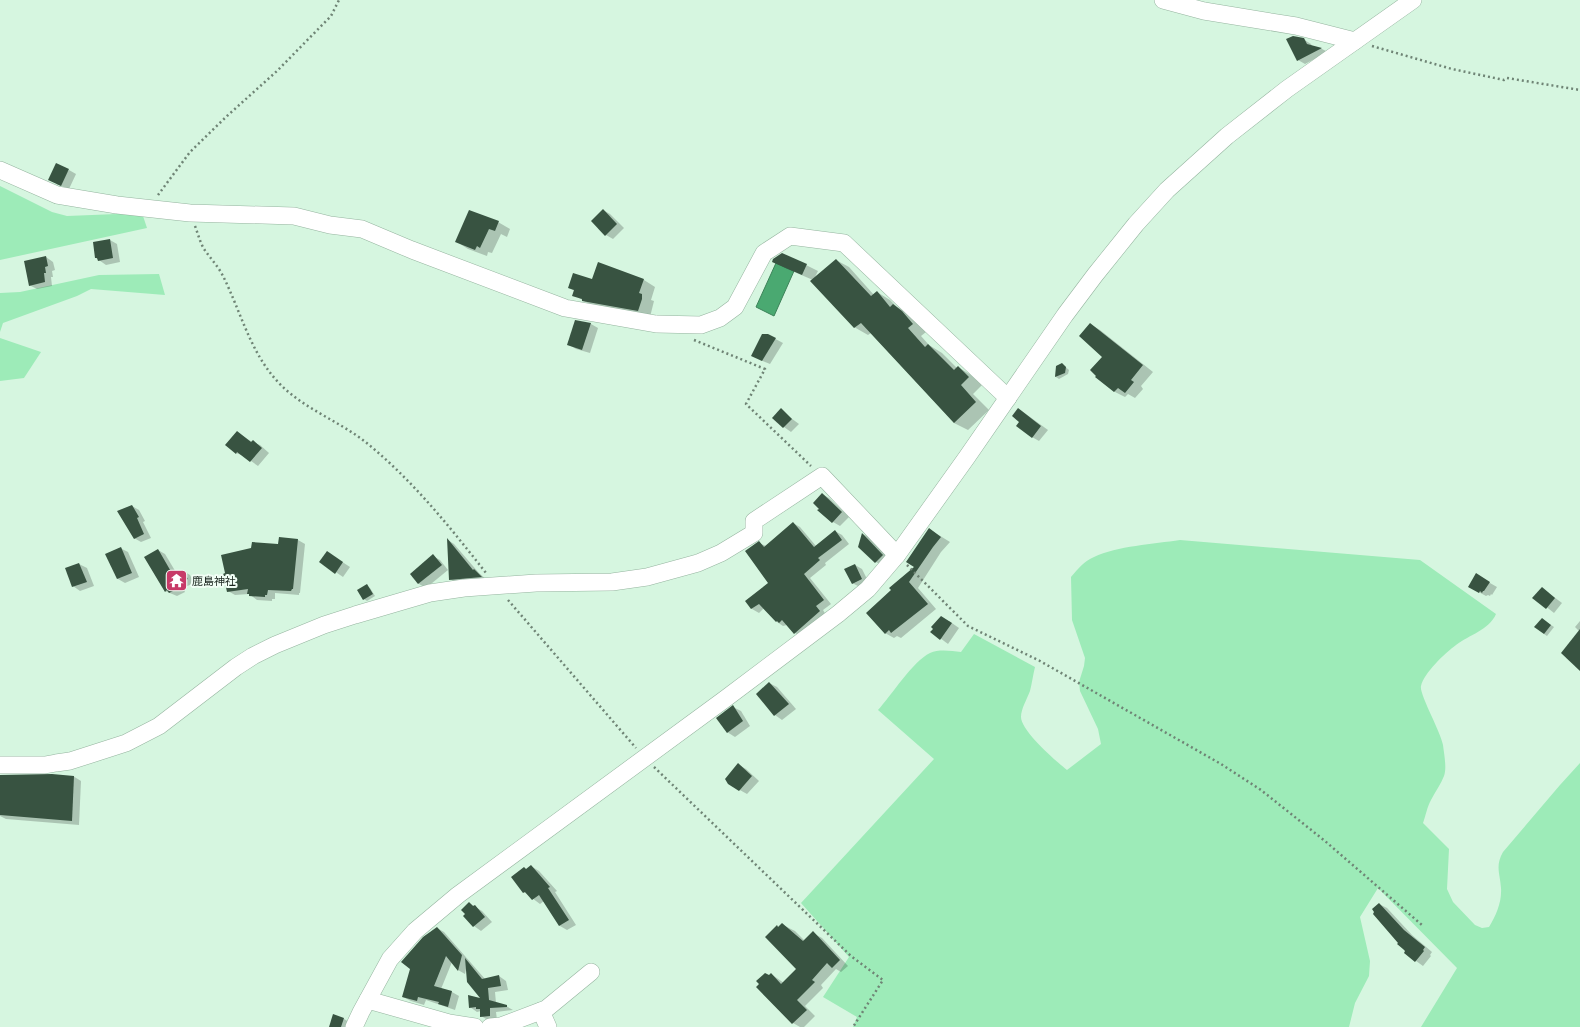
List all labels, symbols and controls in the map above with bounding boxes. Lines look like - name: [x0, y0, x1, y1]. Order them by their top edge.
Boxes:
- temple icon: 鹿島神社: [163, 568, 189, 594]
- place label: 鹿島神社: [192, 575, 236, 588]

